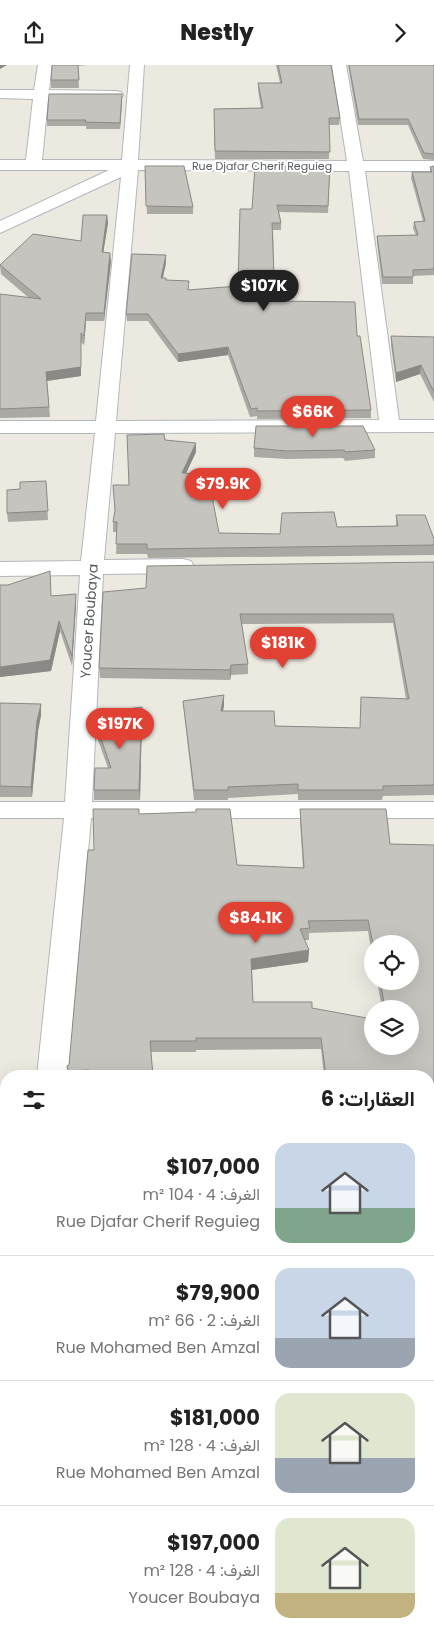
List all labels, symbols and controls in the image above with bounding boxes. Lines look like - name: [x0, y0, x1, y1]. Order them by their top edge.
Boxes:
- text: Nestly: [180, 17, 254, 48]
- icon: share: [20, 19, 48, 47]
- icon: forward: [386, 19, 414, 47]
- street label: Rue Djafar Cherif Reguieg: [192, 158, 332, 174]
- pin: $107K: [229, 269, 299, 312]
- text: $107K: [241, 274, 287, 297]
- pin: $66K: [283, 395, 343, 438]
- text: $66K: [292, 400, 334, 423]
- pin: $79.9K: [182, 467, 264, 510]
- text: $79.9K: [196, 472, 250, 495]
- street label: Youcer Boubaya: [75, 563, 103, 679]
- pin: $181K: [248, 627, 318, 669]
- text: $181K: [261, 631, 305, 654]
- pin: $197K: [85, 707, 155, 750]
- text: $197K: [97, 712, 143, 735]
- pin: $84.1K: [215, 901, 297, 944]
- text: $84.1K: [229, 906, 283, 929]
- map controls: [364, 935, 419, 1055]
- button: locate: [364, 935, 419, 990]
- button: layers: [364, 1000, 419, 1055]
- text: العقارات: 6: [321, 1084, 415, 1113]
- icon: filters: [20, 1086, 48, 1114]
- text: $107,000: [166, 1152, 260, 1181]
- icon: home: [315, 1163, 375, 1223]
- text: الغرف: 4 · 104 m²: [143, 1183, 260, 1206]
- text: Rue Djafar Cherif Reguieg: [56, 1210, 260, 1233]
- text: $79,900: [176, 1278, 260, 1307]
- icon: home: [315, 1288, 375, 1348]
- text: الغرف: 2 · 66 m²: [148, 1309, 260, 1332]
- text: Rue Mohamed Ben Amzal: [56, 1336, 260, 1359]
- text: $181,000: [170, 1403, 260, 1432]
- icon: home: [315, 1413, 375, 1473]
- text: الغرف: 4 · 128 m²: [143, 1434, 260, 1457]
- text: Rue Mohamed Ben Amzal: [56, 1461, 260, 1484]
- text: $197,000: [167, 1528, 260, 1557]
- icon: home: [315, 1538, 375, 1598]
- text: الغرف: 4 · 128 m²: [143, 1559, 260, 1582]
- text: Youcer Boubaya: [129, 1586, 260, 1609]

